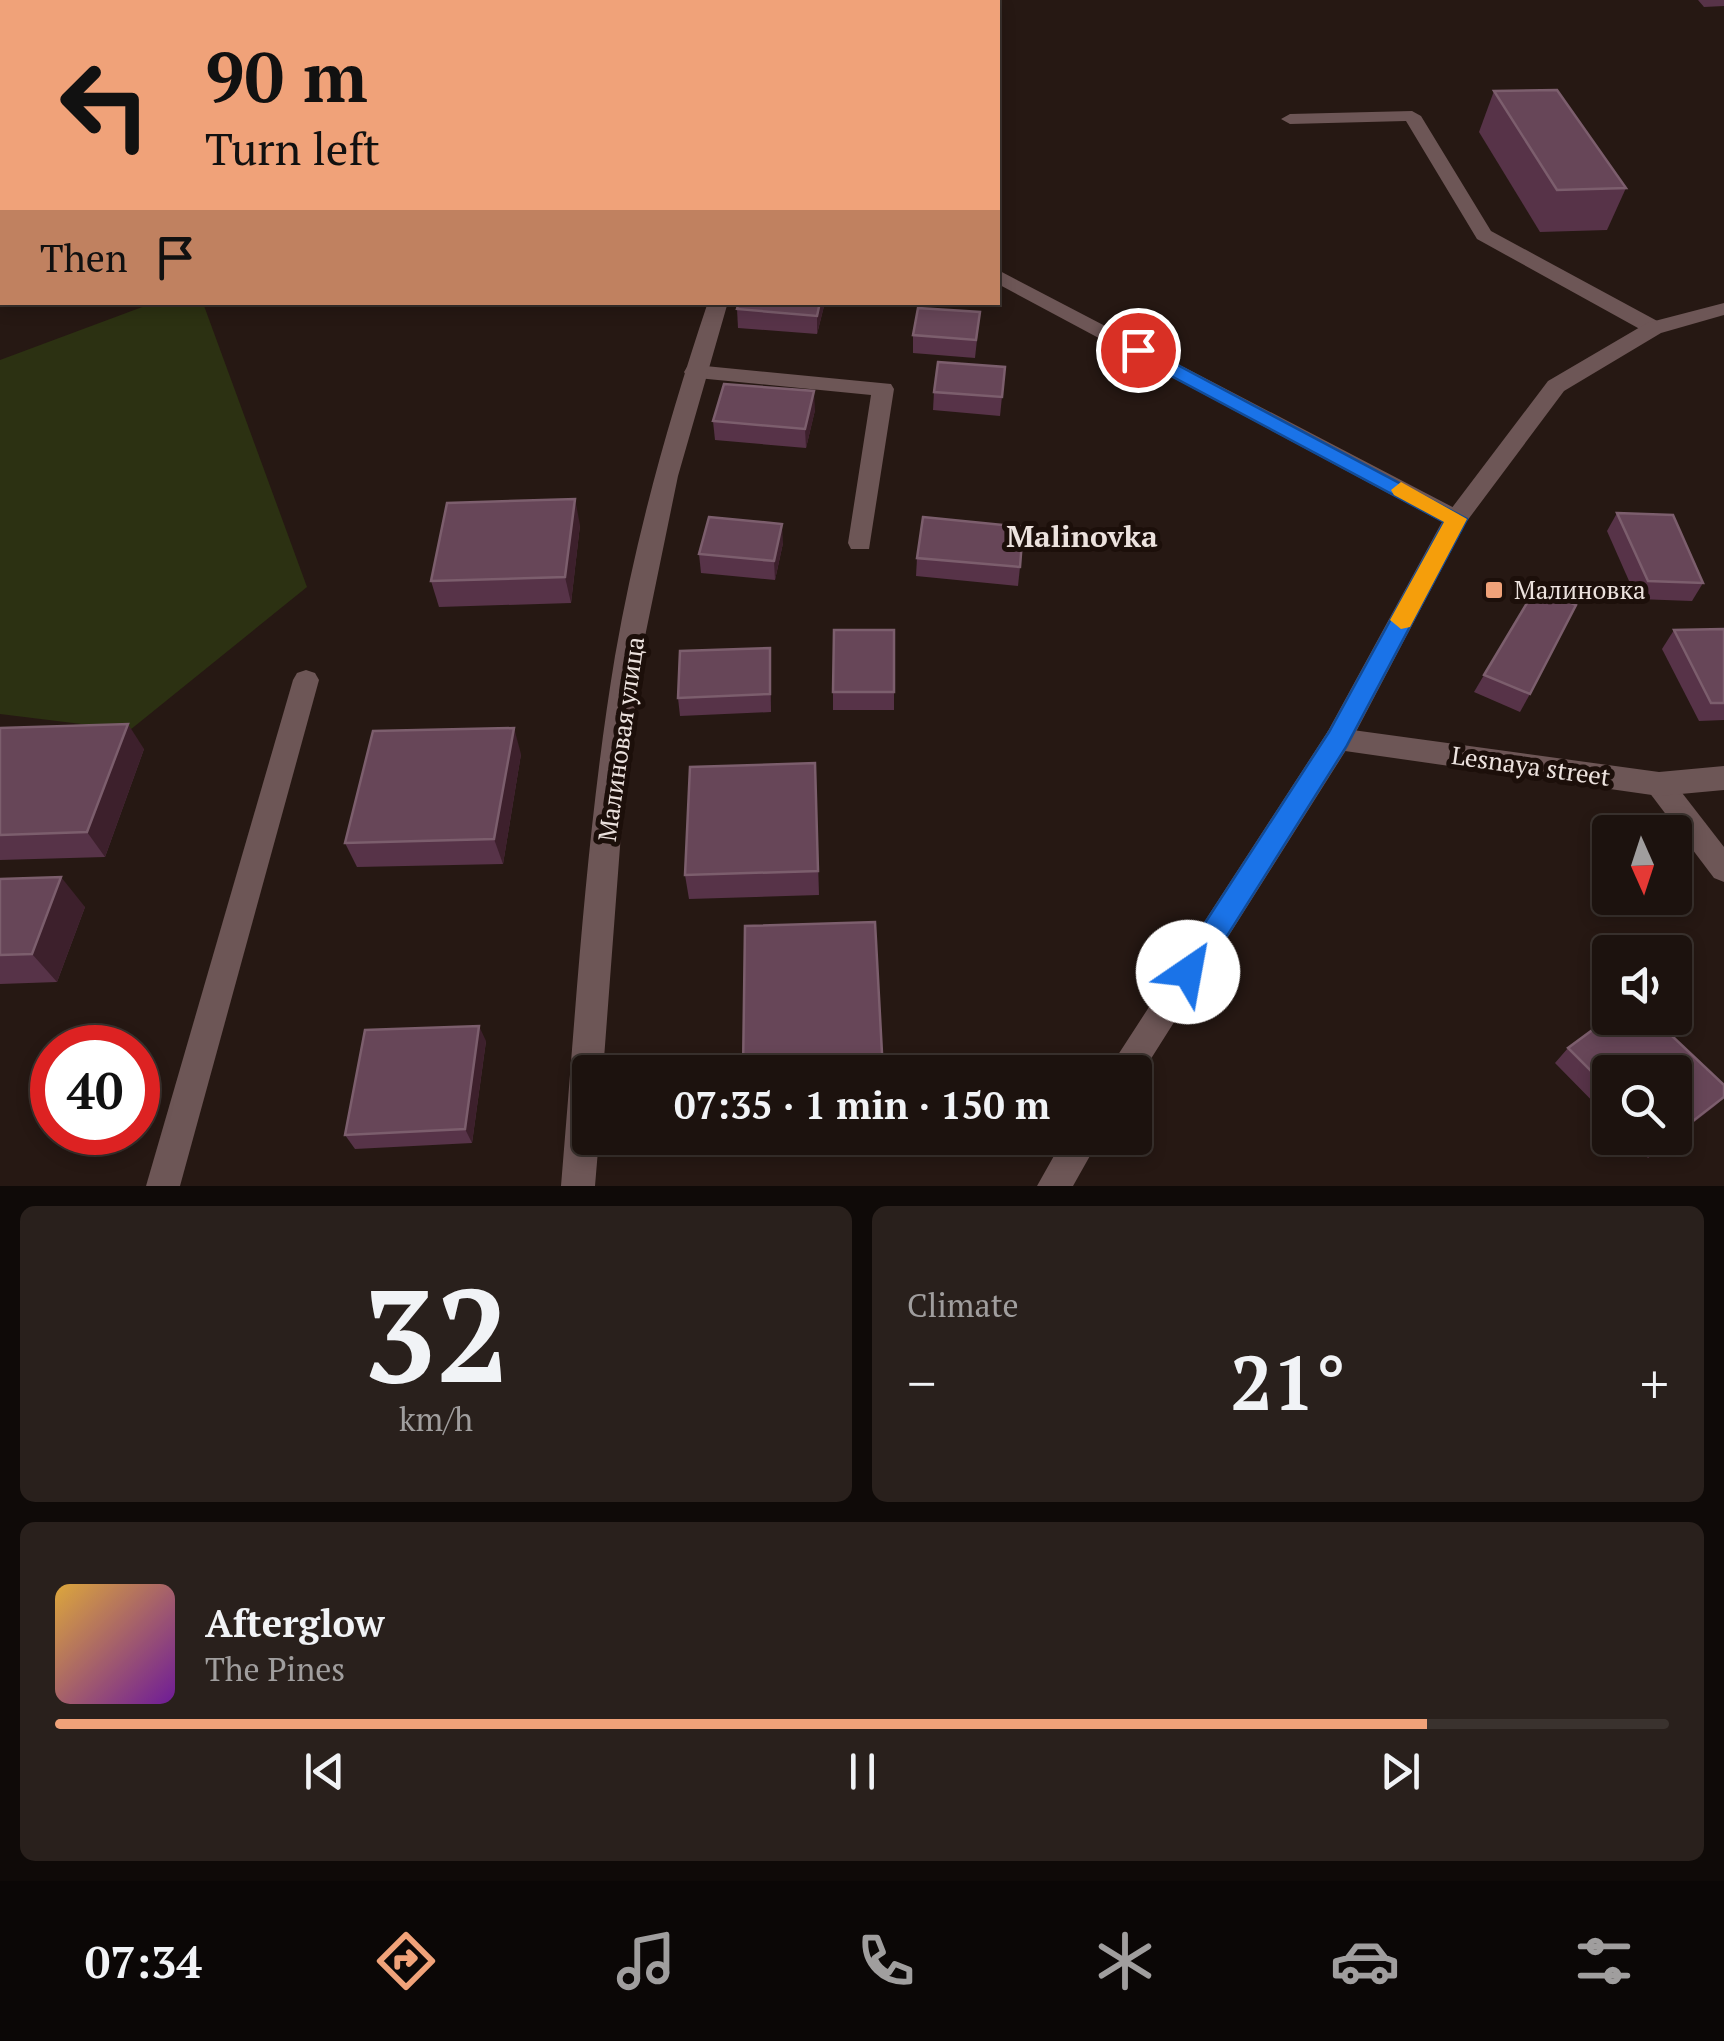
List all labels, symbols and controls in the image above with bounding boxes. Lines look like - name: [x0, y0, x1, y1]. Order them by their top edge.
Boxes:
- text: 90 m: [205, 29, 368, 122]
- icon: left: [40, 40, 170, 170]
- text: Turn left: [205, 118, 380, 178]
- icon: arrive: [148, 230, 203, 285]
- text: Then: [40, 233, 128, 283]
- pin: [1096, 308, 1181, 393]
- icon: arrive: [1111, 323, 1166, 378]
- district label: Malinovka: [1006, 516, 1158, 556]
- place label: Малиновка: [1514, 573, 1646, 606]
- marker: Малиновка: [1483, 579, 1505, 601]
- street label: Малиновая улица: [590, 634, 651, 843]
- street label: Lesnaya street: [1450, 738, 1613, 793]
- north arrow: [1592, 815, 1692, 915]
- map controls: [1592, 815, 1692, 1155]
- position arrow: [1136, 920, 1240, 1024]
- button: sound: [1592, 935, 1692, 1035]
- speed limit sign: 40: [30, 1025, 160, 1155]
- button: search: [1592, 1055, 1692, 1155]
- text: 07:35 · 1 min · 150 m: [674, 1080, 1050, 1130]
- text: 32: [363, 1247, 509, 1419]
- text: Climate: [907, 1284, 1019, 1326]
- text: 21°: [1230, 1332, 1346, 1431]
- text: −: [907, 1346, 936, 1419]
- text: +: [1640, 1346, 1669, 1419]
- text: km/h: [399, 1398, 473, 1440]
- text: Afterglow: [205, 1598, 385, 1648]
- text: The Pines: [205, 1648, 345, 1690]
- icon: previous: [297, 1744, 352, 1799]
- icon: pause: [835, 1744, 890, 1799]
- icon: next: [1373, 1744, 1428, 1799]
- icon: directions: [371, 1926, 441, 1996]
- icon: music: [611, 1926, 681, 1996]
- icon: phone: [851, 1926, 921, 1996]
- icon: climate: [1090, 1926, 1160, 1996]
- icon: car: [1330, 1926, 1400, 1996]
- icon: filters: [1569, 1926, 1639, 1996]
- text: 07:34: [85, 1931, 202, 1991]

